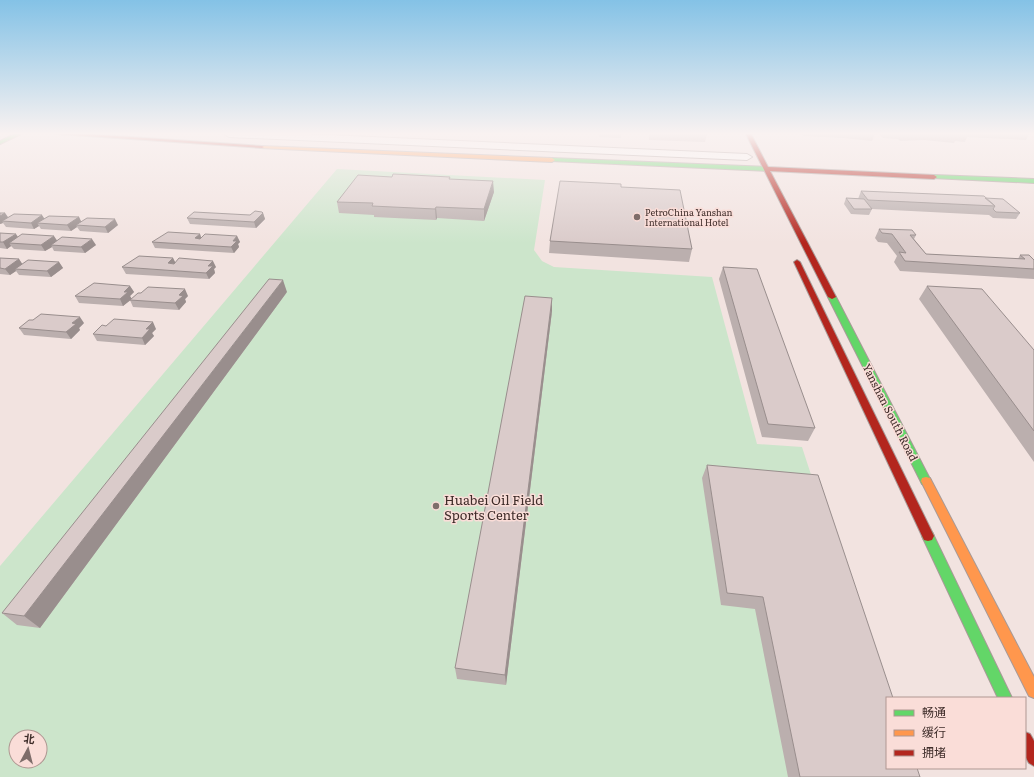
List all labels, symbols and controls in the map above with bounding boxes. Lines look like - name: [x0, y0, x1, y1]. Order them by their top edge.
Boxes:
- place label: PetroChina Yanshan International Hotel: [645, 205, 733, 229]
- marker: PetroChina Yanshan International Hotel: [632, 212, 642, 222]
- street label: Yanshan South Road: [859, 360, 923, 464]
- place label: Huabei Oil Field Sports Center: [444, 490, 543, 524]
- marker: Huabei Oil Field Sports Center: [431, 501, 441, 511]
- legend: [886, 697, 1026, 769]
- text: 畅通: [922, 703, 946, 721]
- text: 缓行: [922, 723, 946, 741]
- north arrow: [8, 729, 48, 769]
- text: 北: [23, 729, 36, 747]
- text: 拥堵: [922, 743, 946, 761]

